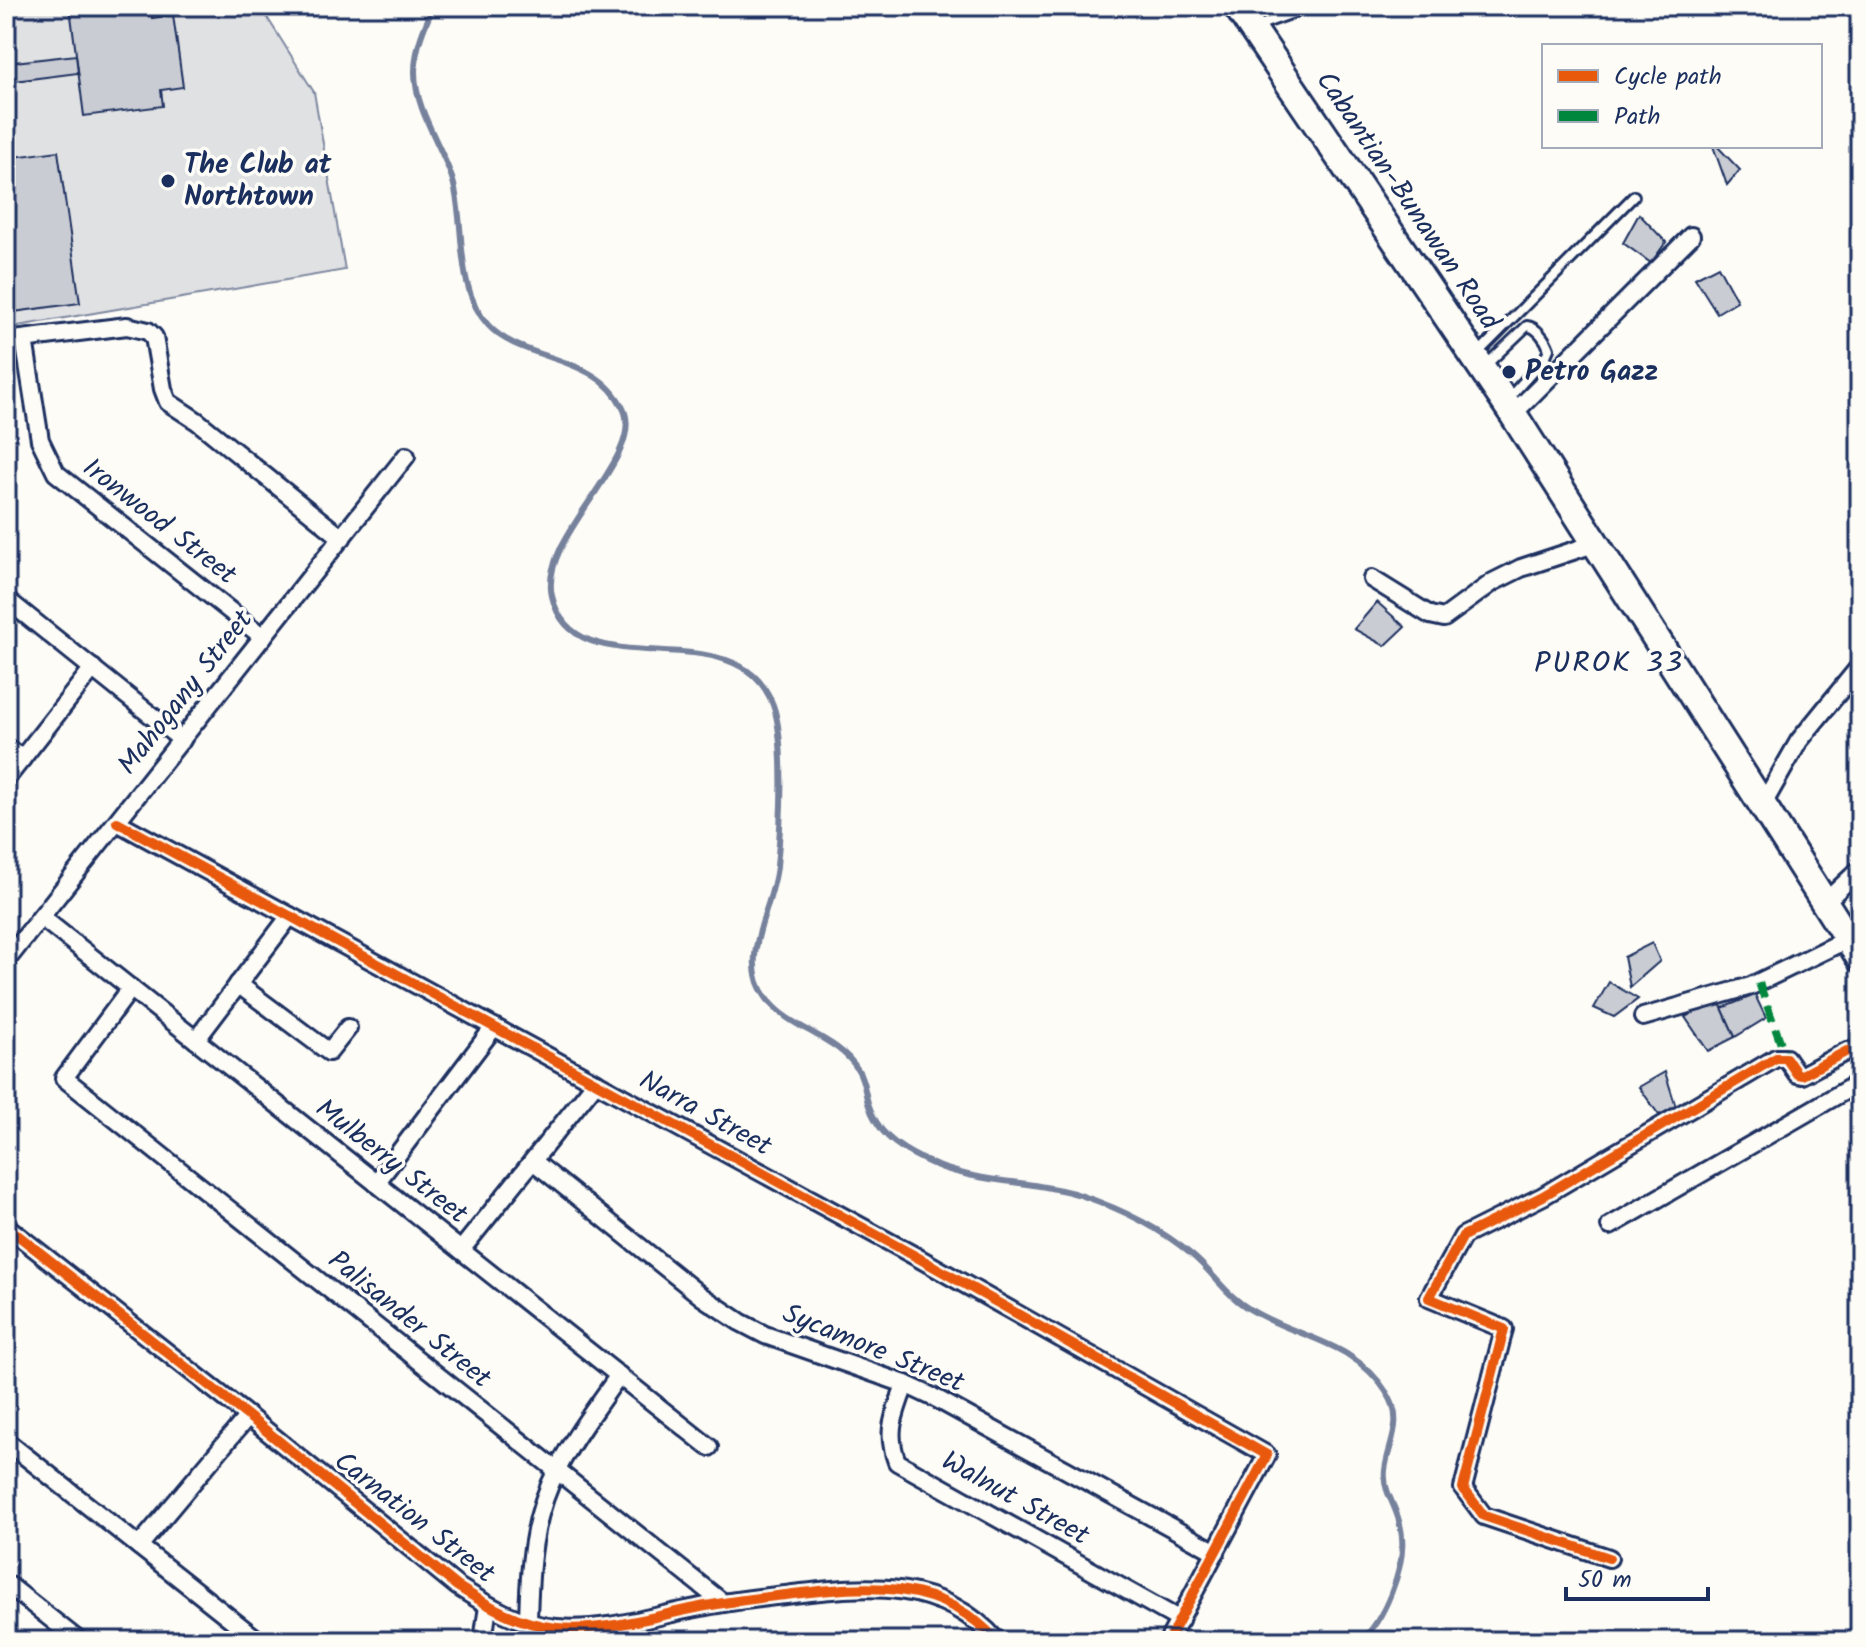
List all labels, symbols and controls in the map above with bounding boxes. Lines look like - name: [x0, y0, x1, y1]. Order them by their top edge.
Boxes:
- legend: [1542, 44, 1822, 148]
- text: Cycle path: [1614, 58, 1722, 97]
- street label: Cabantian-Bunawan Road: [1303, 62, 1511, 341]
- text: Path: [1614, 98, 1660, 137]
- place label: The Club at Northtown: [184, 143, 332, 220]
- marker: The Club at Northtown: [159, 172, 177, 190]
- place label: Petro Gazz: [1525, 350, 1658, 395]
- marker: Petro Gazz: [1500, 363, 1518, 381]
- street label: Ironwood Street: [72, 447, 247, 598]
- street label: Mahogany Street: [107, 600, 266, 786]
- district label: PUROK 33: [1534, 640, 1684, 688]
- street label: Narra Street: [630, 1059, 781, 1170]
- street label: Mulberry Street: [305, 1088, 478, 1237]
- street label: Palisander Street: [317, 1240, 502, 1401]
- street label: Sycamore Street: [775, 1292, 972, 1406]
- street label: Carnation Street: [323, 1440, 505, 1596]
- street label: Walnut Street: [933, 1440, 1098, 1559]
- scale bar: [1566, 1551, 1708, 1601]
- text: 50 m: [1578, 1561, 1632, 1600]

